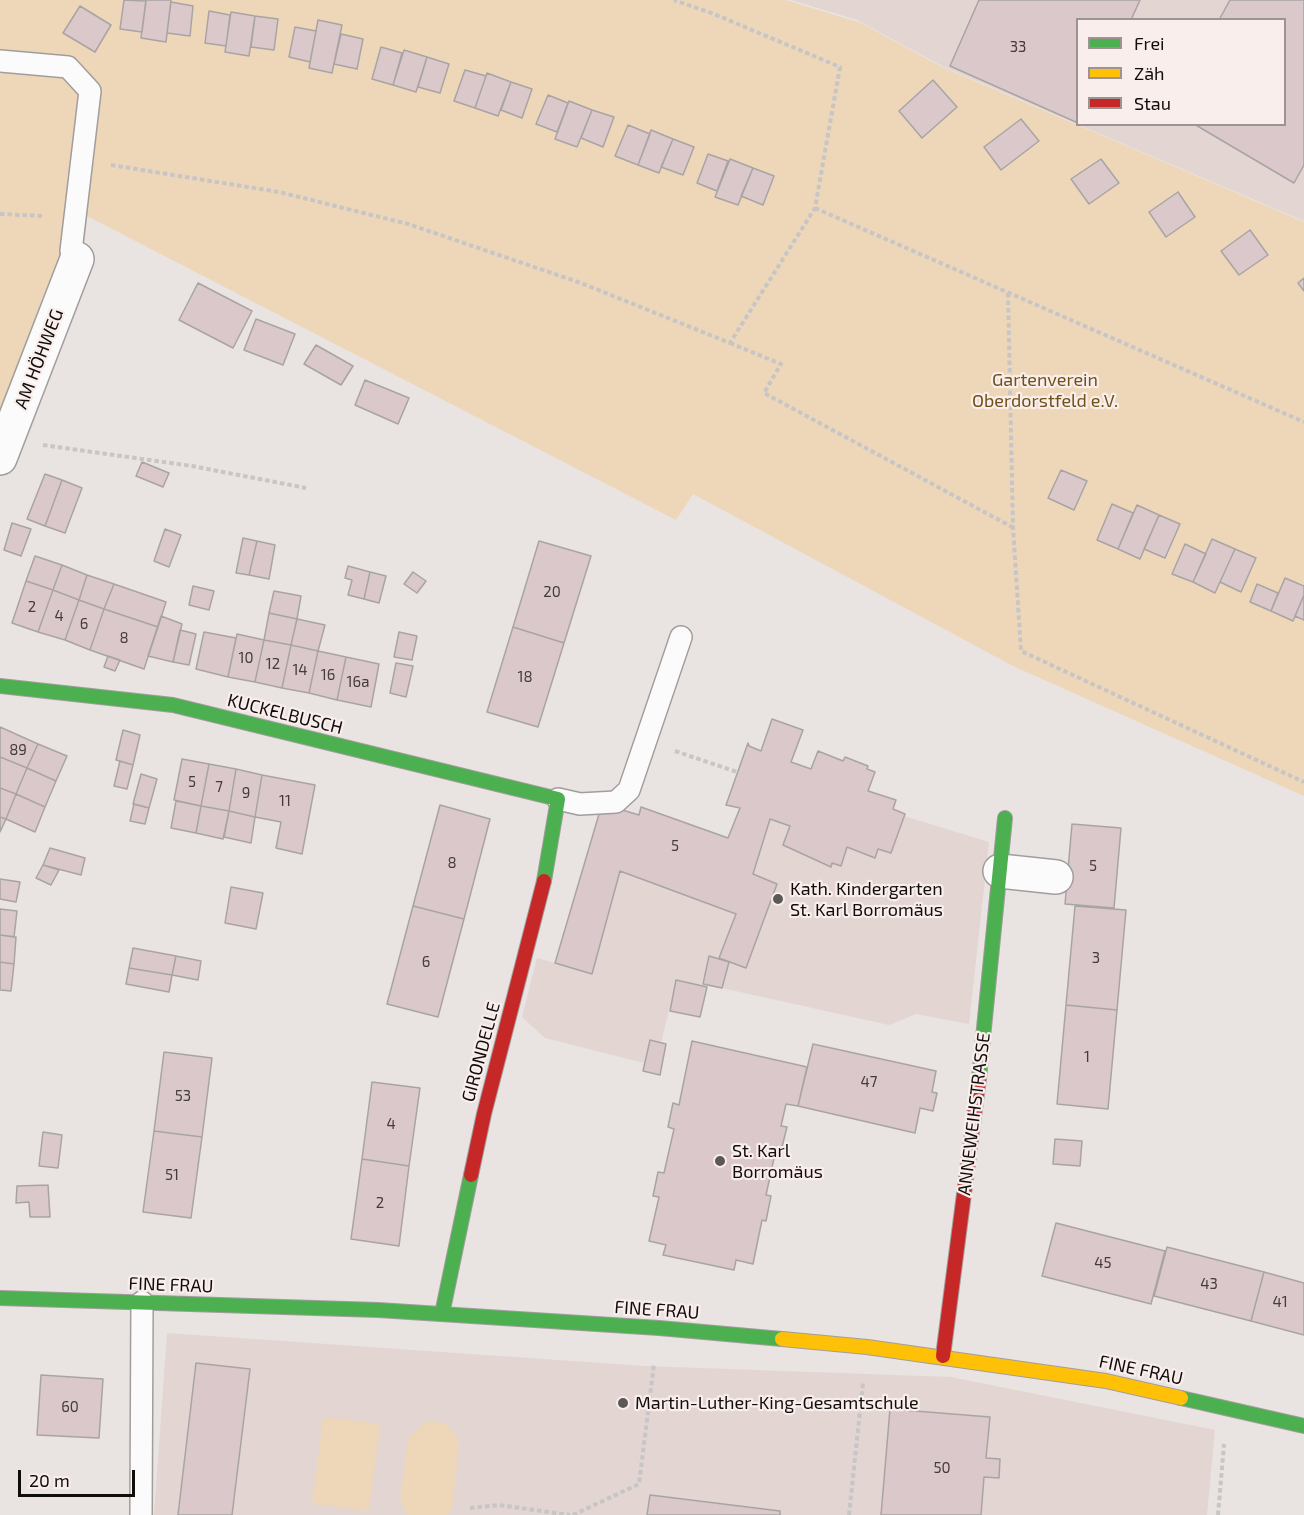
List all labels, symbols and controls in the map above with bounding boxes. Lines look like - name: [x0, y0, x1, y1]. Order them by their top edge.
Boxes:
- legend: [1076, 18, 1286, 126]
- text: Frei: [1134, 32, 1165, 54]
- house number: 33: [1010, 38, 1026, 56]
- text: Zäh: [1134, 62, 1165, 84]
- text: Stau: [1134, 92, 1171, 114]
- street label: AM HÖHWEG: [10, 306, 68, 412]
- park label: Gartenverein Oberdorstfeld e.V.: [972, 369, 1118, 412]
- house number: 20: [543, 583, 561, 601]
- house number: 2: [28, 598, 36, 616]
- house number: 4: [54, 607, 64, 625]
- house number: 6: [80, 615, 88, 633]
- house number: 8: [119, 629, 129, 647]
- house number: 10: [238, 649, 254, 667]
- house number: 12: [266, 655, 280, 673]
- house number: 14: [292, 661, 308, 679]
- house number: 16: [321, 666, 335, 684]
- house number: 18: [517, 668, 533, 686]
- house number: 16a: [347, 673, 369, 691]
- street label: KUCKELBUSCH: [225, 689, 345, 739]
- house number: 89: [9, 741, 27, 759]
- house number: 5: [188, 773, 196, 791]
- house number: 7: [215, 778, 223, 796]
- house number: 9: [242, 784, 250, 802]
- house number: 11: [279, 792, 291, 810]
- house number: 5: [671, 837, 679, 855]
- house number: 8: [447, 854, 457, 872]
- house number: 5: [1089, 857, 1097, 875]
- place label: Kath. Kindergarten St. Karl Borromäus: [790, 878, 943, 920]
- marker: Kath. Kindergarten St. Karl Borromäus: [771, 892, 785, 906]
- house number: 3: [1092, 949, 1100, 967]
- house number: 6: [422, 953, 430, 971]
- street label: GIRONDELLE: [457, 1000, 505, 1104]
- street label: ANNEWEIHSTRASSE: [953, 1031, 995, 1197]
- house number: 1: [1084, 1048, 1090, 1066]
- house number: 47: [861, 1073, 877, 1091]
- house number: 53: [175, 1087, 191, 1105]
- house number: 4: [386, 1115, 396, 1133]
- place label: St. Karl Borromäus: [732, 1140, 823, 1182]
- marker: St. Karl Borromäus: [713, 1154, 727, 1168]
- house number: 51: [165, 1166, 179, 1184]
- house number: 2: [376, 1194, 384, 1212]
- house number: 45: [1094, 1254, 1112, 1272]
- street label: FINE FRAU: [128, 1273, 214, 1297]
- house number: 43: [1200, 1275, 1218, 1293]
- house number: 41: [1272, 1293, 1288, 1311]
- street label: FINE FRAU: [614, 1296, 700, 1324]
- street label: FINE FRAU: [1097, 1351, 1185, 1389]
- place label: Martin-Luther-King-Gesamtschule: [635, 1392, 919, 1414]
- marker: Martin-Luther-King-Gesamtschule: [616, 1396, 630, 1410]
- house number: 60: [61, 1398, 79, 1416]
- scale bar: [21, 1458, 138, 1496]
- house number: 50: [933, 1459, 951, 1477]
- text: 20 m: [29, 1469, 70, 1491]

